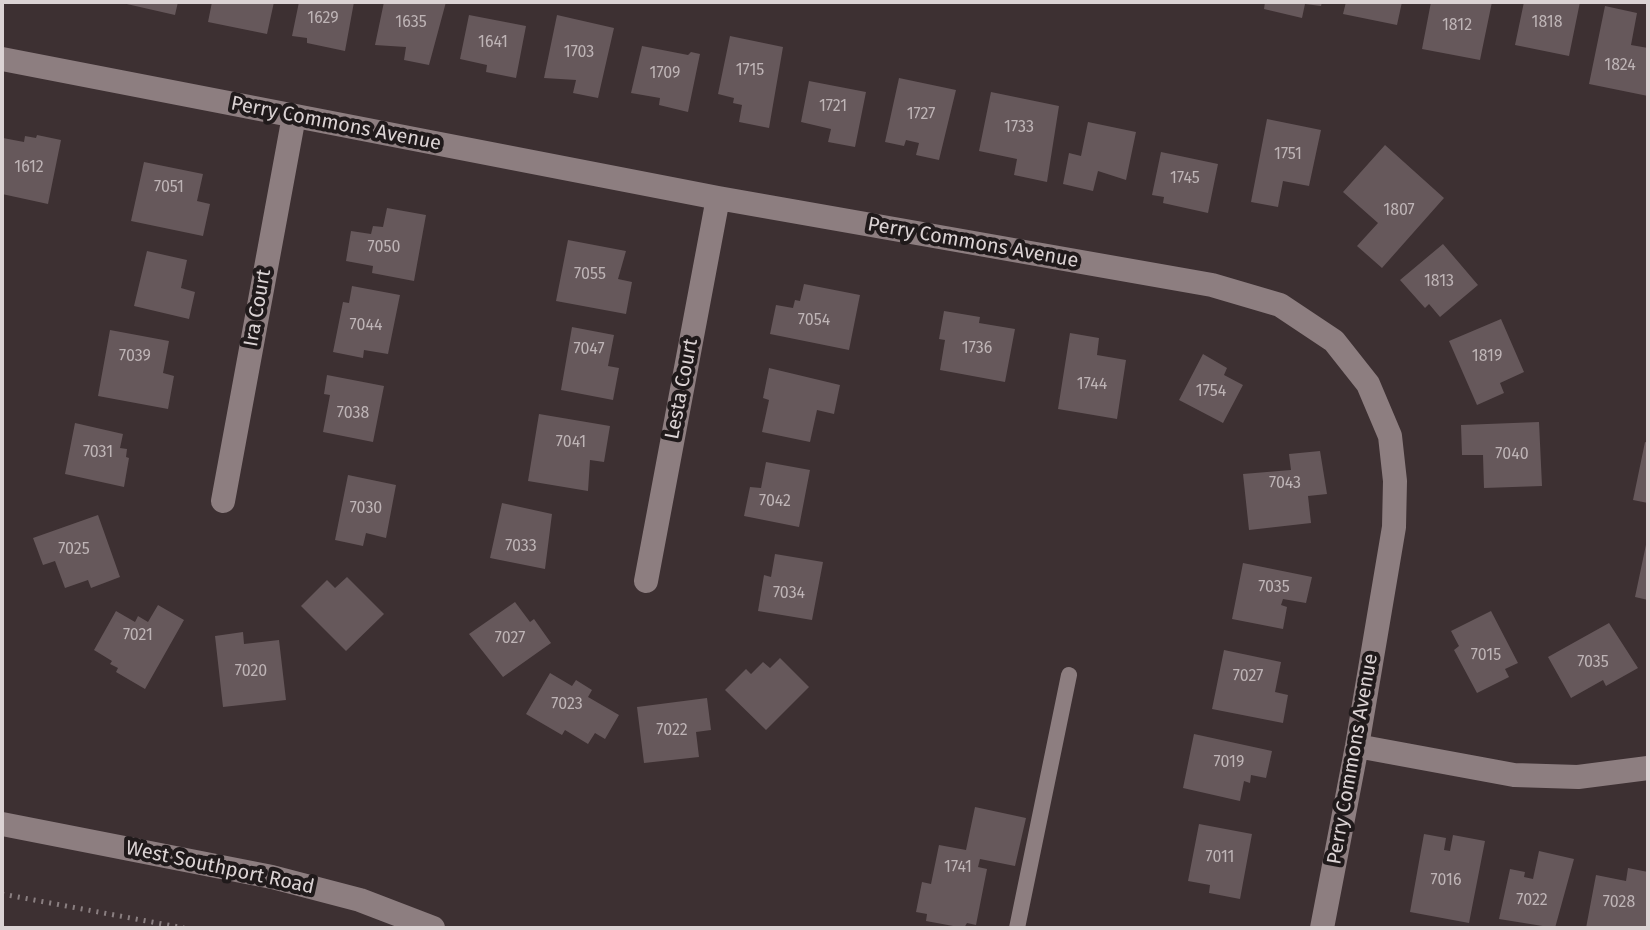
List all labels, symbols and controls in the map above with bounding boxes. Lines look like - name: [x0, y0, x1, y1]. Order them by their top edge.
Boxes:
- house number: 1629: [307, 9, 339, 29]
- house number: 1635: [395, 13, 427, 33]
- house number: 1818: [1531, 13, 1563, 33]
- house number: 1812: [1442, 16, 1472, 36]
- house number: 1641: [478, 33, 508, 53]
- house number: 1703: [564, 43, 594, 63]
- house number: 1824: [1604, 56, 1636, 76]
- house number: 1715: [736, 61, 764, 81]
- house number: 1709: [649, 64, 681, 84]
- street label: Perry Commons Avenue: [229, 92, 443, 156]
- house number: 1721: [819, 97, 847, 117]
- house number: 1727: [907, 105, 935, 125]
- house number: 1733: [1004, 118, 1034, 138]
- house number: 1751: [1274, 145, 1302, 165]
- house number: 1612: [14, 158, 44, 178]
- house number: 1745: [1170, 169, 1200, 189]
- house number: 7051: [154, 178, 184, 198]
- house number: 1807: [1383, 201, 1415, 221]
- street label: Perry Commons Avenue: [866, 213, 1080, 273]
- house number: 7050: [368, 238, 400, 258]
- house number: 7055: [574, 265, 606, 285]
- street label: Ira Court: [239, 267, 277, 349]
- house number: 1813: [1424, 272, 1454, 292]
- house number: 7054: [798, 311, 830, 331]
- house number: 7044: [350, 316, 382, 336]
- street label: Lesta Court: [660, 337, 704, 441]
- house number: 1736: [962, 339, 992, 359]
- house number: 7047: [573, 340, 605, 360]
- house number: 7039: [119, 347, 151, 367]
- house number: 1819: [1472, 347, 1502, 367]
- house number: 1744: [1077, 375, 1107, 395]
- house number: 1754: [1196, 382, 1226, 402]
- house number: 7038: [337, 404, 369, 424]
- house number: 7041: [556, 433, 586, 453]
- house number: 7031: [83, 443, 113, 463]
- house number: 7040: [1495, 445, 1529, 465]
- house number: 7043: [1269, 474, 1301, 494]
- house number: 7042: [759, 492, 791, 512]
- house number: 7030: [350, 499, 382, 519]
- house number: 7033: [505, 537, 537, 557]
- house number: 7025: [58, 540, 90, 560]
- house number: 7035: [1258, 578, 1290, 598]
- house number: 7034: [773, 584, 805, 604]
- house number: 7021: [123, 626, 153, 646]
- house number: 7027: [495, 629, 525, 649]
- house number: 7015: [1471, 646, 1501, 666]
- street label: Perry Commons Avenue: [1323, 652, 1383, 866]
- house number: 7035: [1577, 653, 1609, 673]
- house number: 7020: [235, 662, 267, 682]
- house number: 7027: [1233, 667, 1263, 687]
- house number: 7023: [551, 695, 583, 715]
- house number: 7022: [656, 721, 688, 741]
- house number: 7019: [1214, 753, 1244, 773]
- street label: West Southport Road: [124, 836, 316, 900]
- house number: 7011: [1205, 848, 1235, 868]
- house number: 1741: [944, 858, 972, 878]
- house number: 7016: [1431, 871, 1461, 891]
- house number: 7022: [1516, 891, 1548, 911]
- house number: 7028: [1603, 893, 1635, 913]

